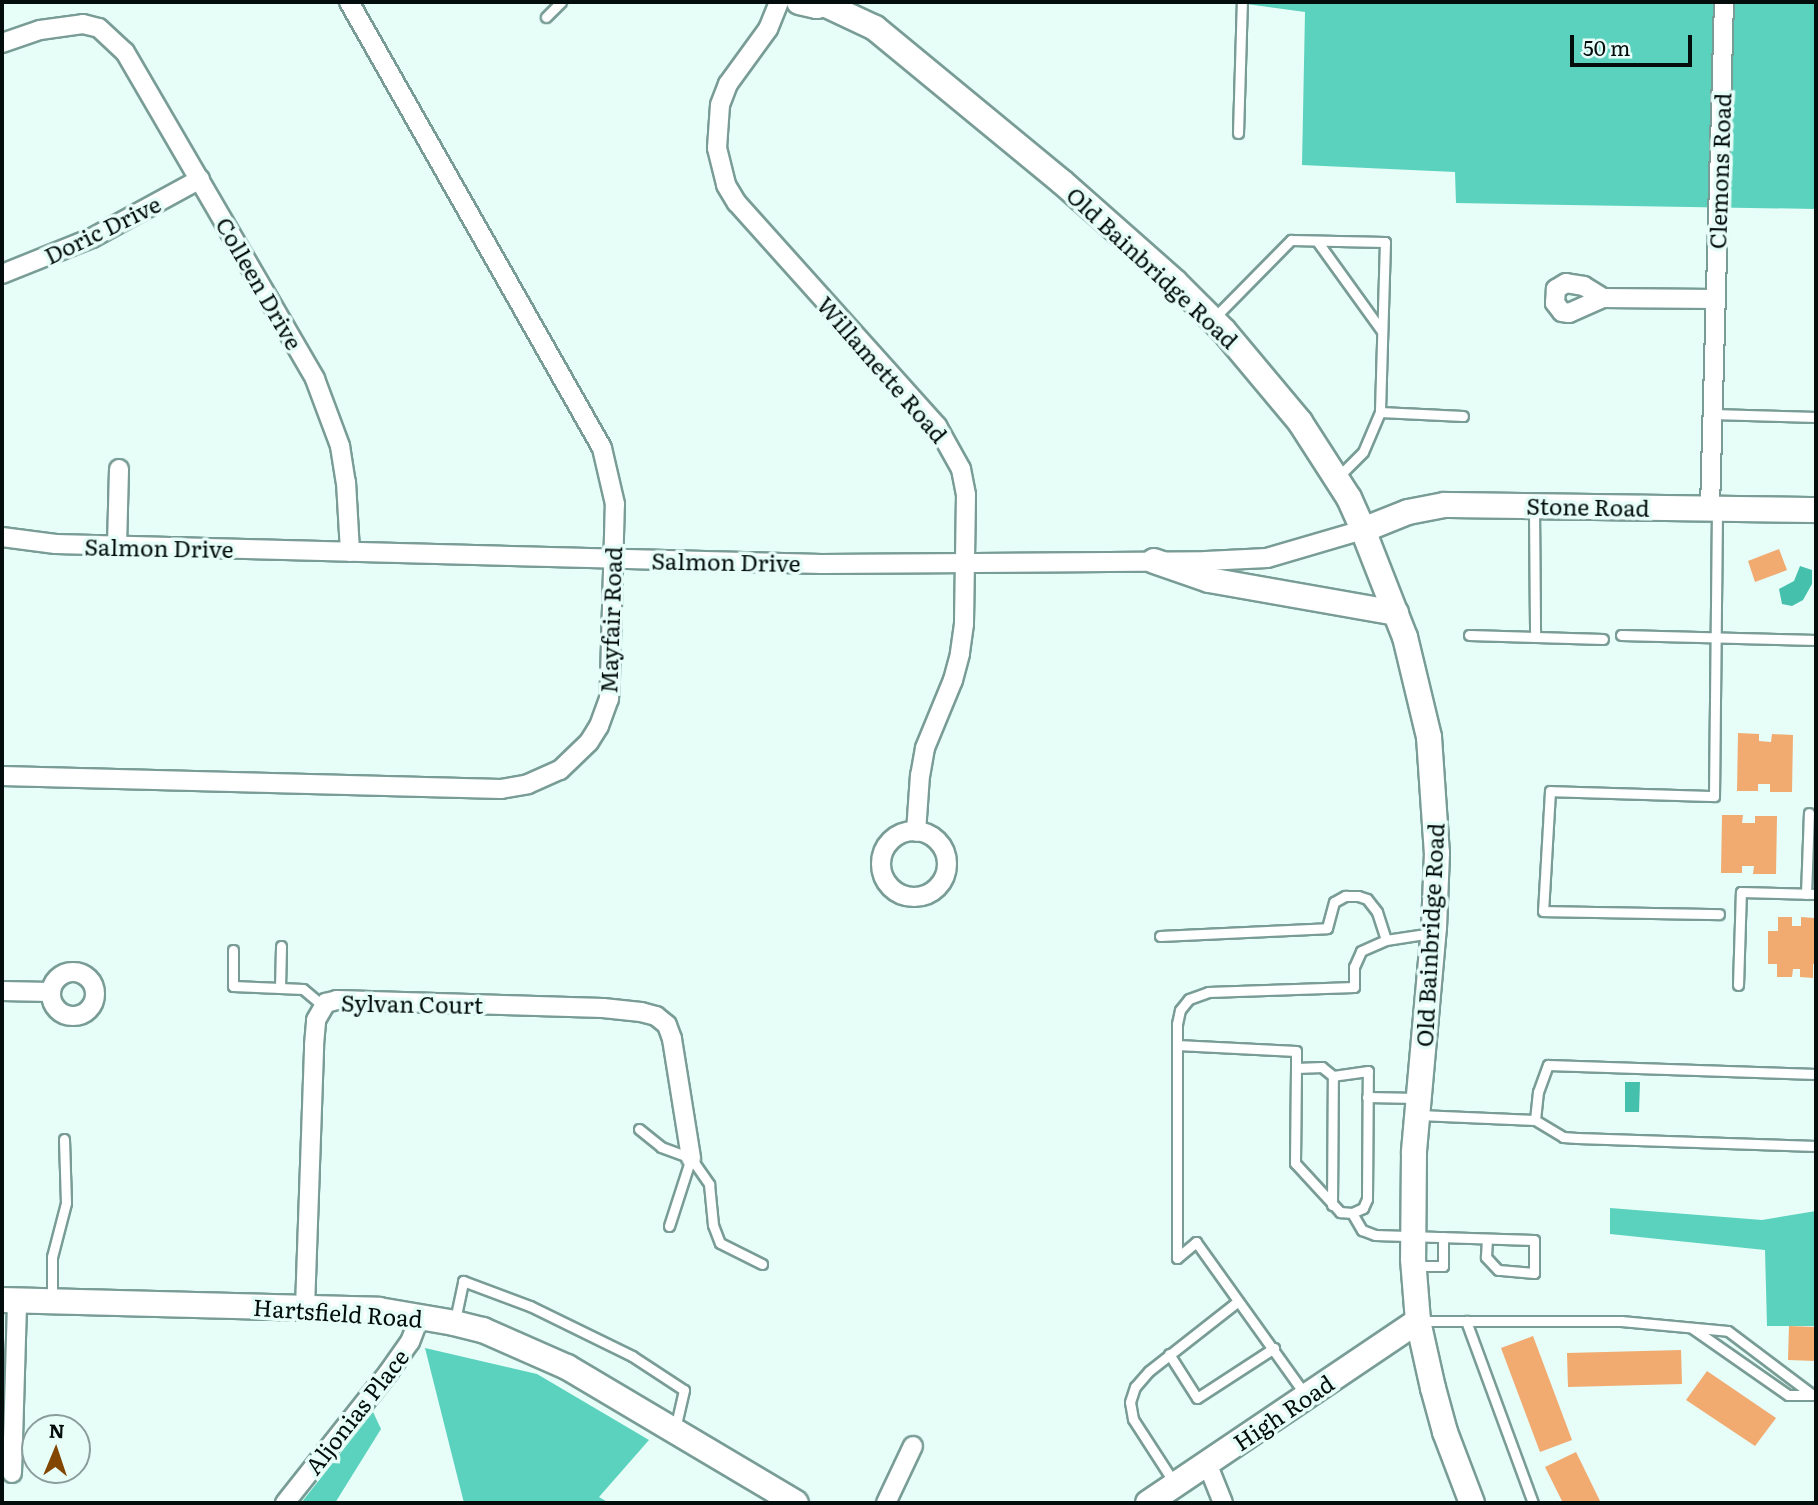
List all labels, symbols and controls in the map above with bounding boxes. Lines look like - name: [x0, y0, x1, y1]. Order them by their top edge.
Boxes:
- scale bar: [1573, 21, 1696, 65]
- text: 50 m: [1583, 31, 1630, 62]
- street label: Clemons Road: [1702, 92, 1736, 250]
- street label: Old Bainbridge Road: [1062, 180, 1244, 354]
- street label: Doric Drive: [39, 189, 165, 269]
- street label: Colleen Drive: [211, 212, 309, 354]
- street label: Willamette Road: [812, 290, 954, 448]
- street label: Stone Road: [1526, 491, 1650, 521]
- street label: Salmon Drive: [84, 532, 234, 562]
- street label: Mayfair Road: [594, 546, 626, 694]
- street label: Salmon Drive: [651, 546, 801, 576]
- street label: Old Bainbridge Road: [1409, 822, 1449, 1048]
- street label: Sylvan Court: [341, 988, 483, 1018]
- street label: Hartsfield Road: [252, 1292, 424, 1332]
- street label: Aljonias Place: [299, 1343, 413, 1479]
- street label: High Road: [1228, 1368, 1338, 1456]
- north arrow: [21, 1414, 91, 1484]
- text: N: [48, 1416, 65, 1444]

